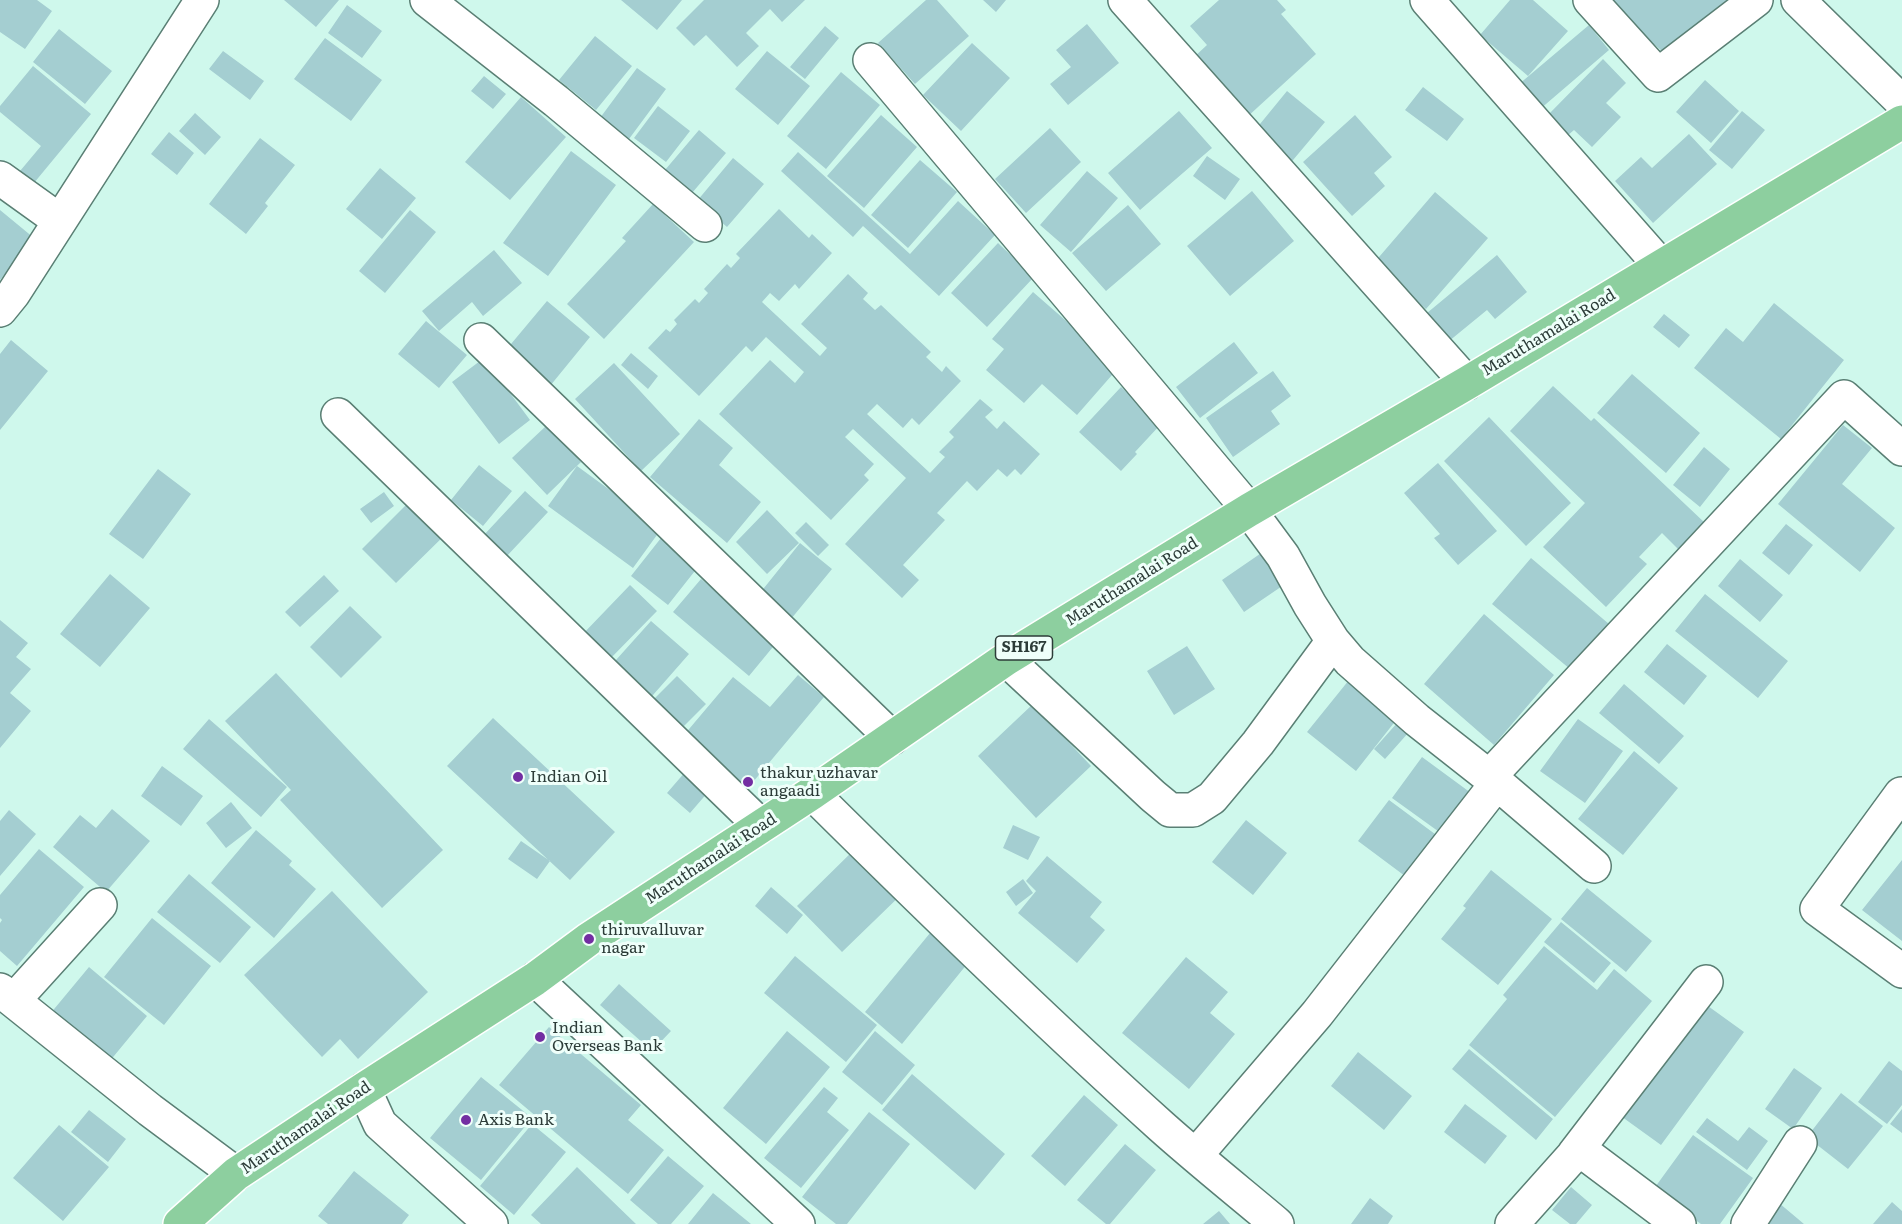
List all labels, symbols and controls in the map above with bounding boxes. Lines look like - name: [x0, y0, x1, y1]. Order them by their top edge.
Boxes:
- street label: Maruthamalai Road: [1479, 286, 1619, 380]
- street label: Maruthamalai Road: [1062, 533, 1202, 631]
- road number: SH167: [996, 636, 1052, 660]
- place label: thakur uzhavar angaadi: [760, 763, 878, 801]
- place label: Indian Oil: [530, 767, 607, 787]
- marker: Indian Oil: [511, 770, 525, 784]
- marker: thakur uzhavar angaadi: [741, 775, 755, 789]
- street label: Maruthamalai Road: [642, 809, 780, 909]
- place label: thiruvalluvar nagar: [601, 920, 704, 958]
- marker: thiruvalluvar nagar: [582, 932, 596, 946]
- place label: Indian Overseas Bank: [552, 1018, 663, 1056]
- marker: Indian Overseas Bank: [533, 1030, 547, 1044]
- street label: Maruthamalai Road: [237, 1077, 375, 1179]
- place label: Axis Bank: [478, 1110, 554, 1130]
- marker: Axis Bank: [459, 1113, 473, 1127]

